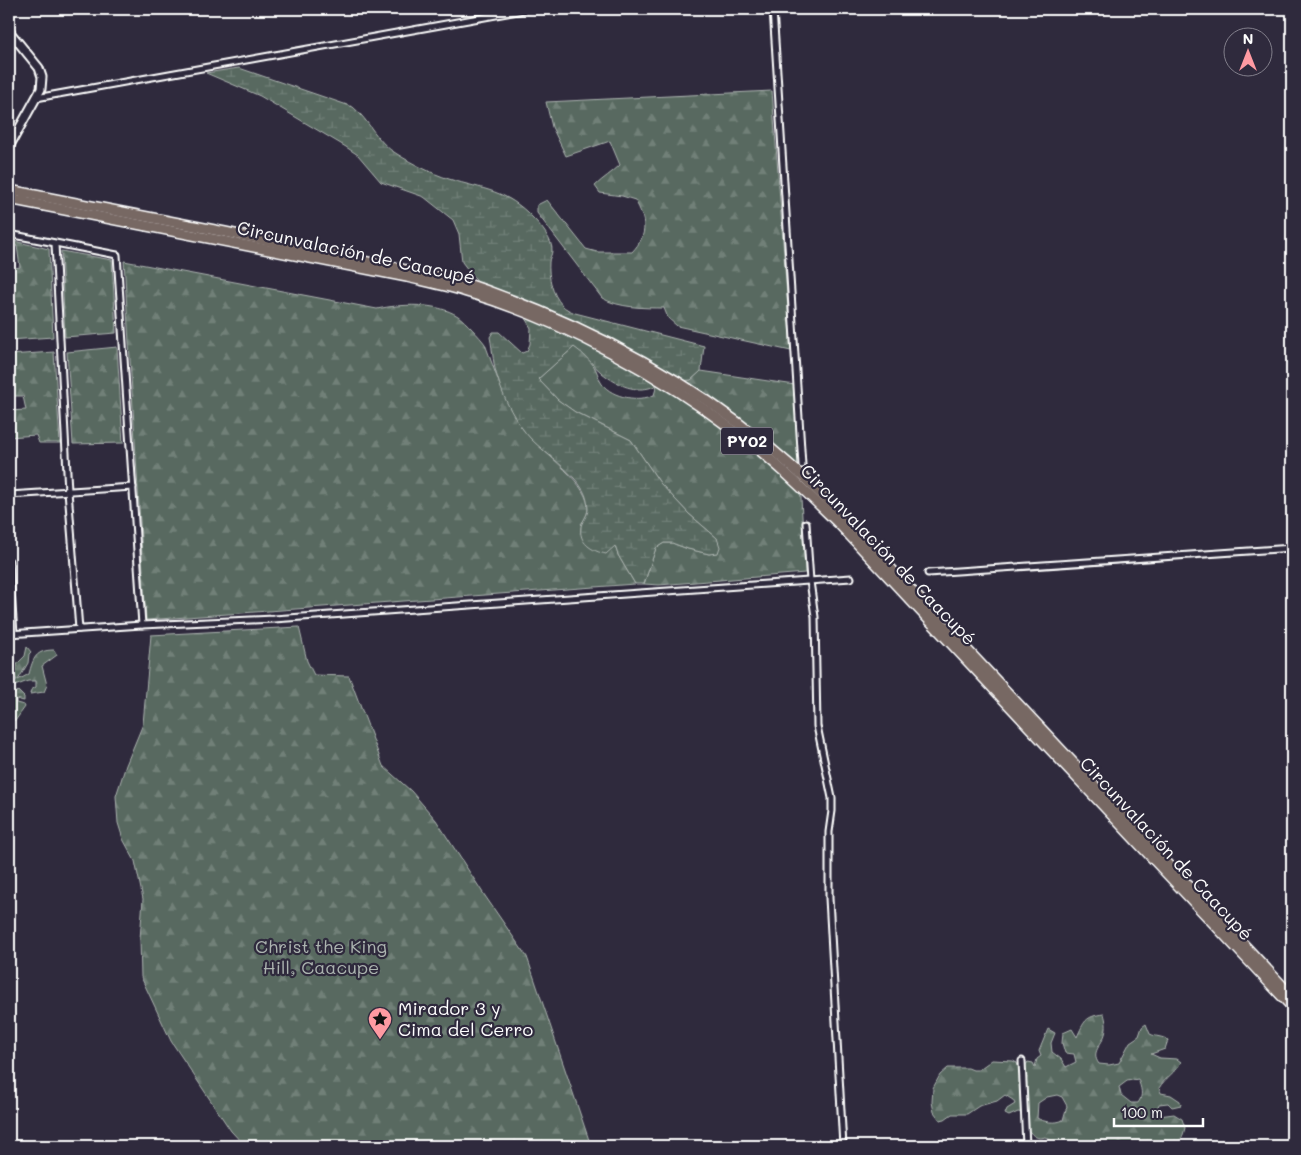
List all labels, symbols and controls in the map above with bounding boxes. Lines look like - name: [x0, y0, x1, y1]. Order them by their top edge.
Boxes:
- north arrow: [1224, 28, 1274, 78]
- text: N: [1243, 29, 1253, 48]
- street label: Circunvalación de Caacupé: [235, 215, 478, 289]
- road number: PY02: [721, 428, 773, 454]
- street label: Circunvalación de Caacupé: [796, 459, 982, 650]
- street label: Circunvalación de Caacupé: [1075, 751, 1258, 945]
- park label: Christ the King Hill, Caacupe: [255, 934, 387, 979]
- place label: Mirador 3 y Cima del Cerro: [398, 996, 534, 1041]
- place icon: Mirador 3 y Cima del Cerro: [367, 1006, 393, 1040]
- scale bar: [1114, 1095, 1202, 1127]
- text: 100 m: [1121, 1102, 1163, 1122]

